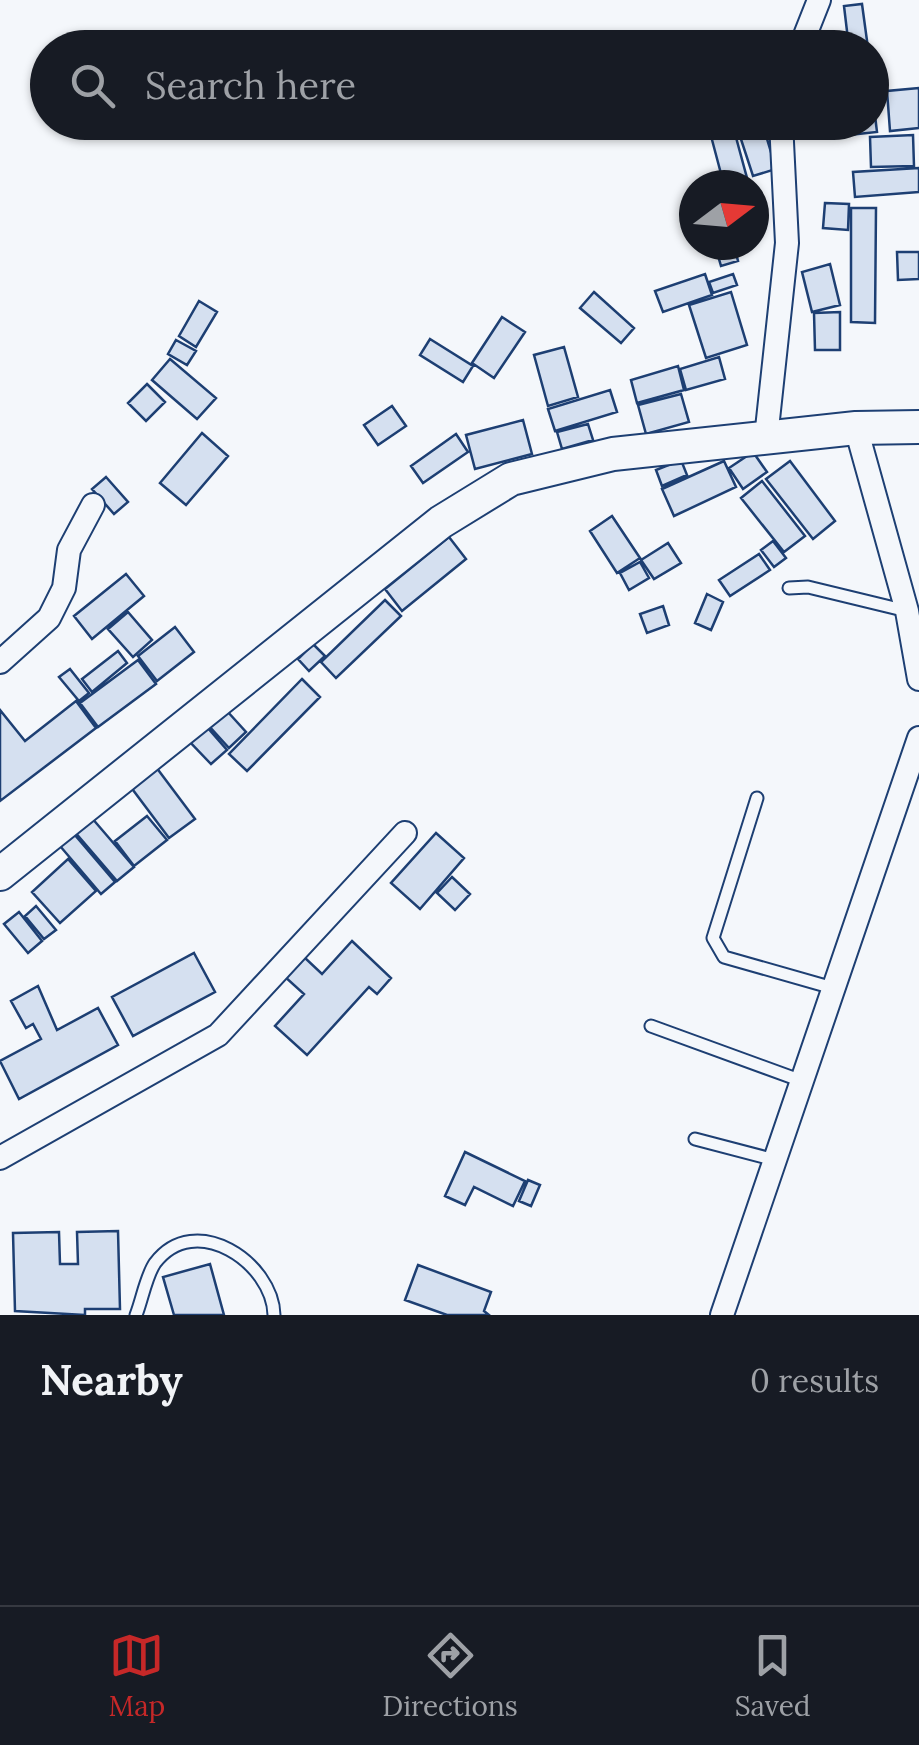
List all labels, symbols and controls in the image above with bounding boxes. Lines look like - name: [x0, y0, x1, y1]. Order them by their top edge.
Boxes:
- search box: [30, 30, 889, 140]
- icon: search: [65, 58, 120, 113]
- text: Search here: [145, 61, 356, 109]
- north arrow: [679, 170, 769, 260]
- text: Nearby: [40, 1353, 183, 1407]
- text: 0 results: [750, 1360, 879, 1401]
- tab: Map: [108, 1628, 165, 1724]
- tab: Directions: [382, 1628, 518, 1724]
- tab: Saved: [735, 1628, 811, 1724]

